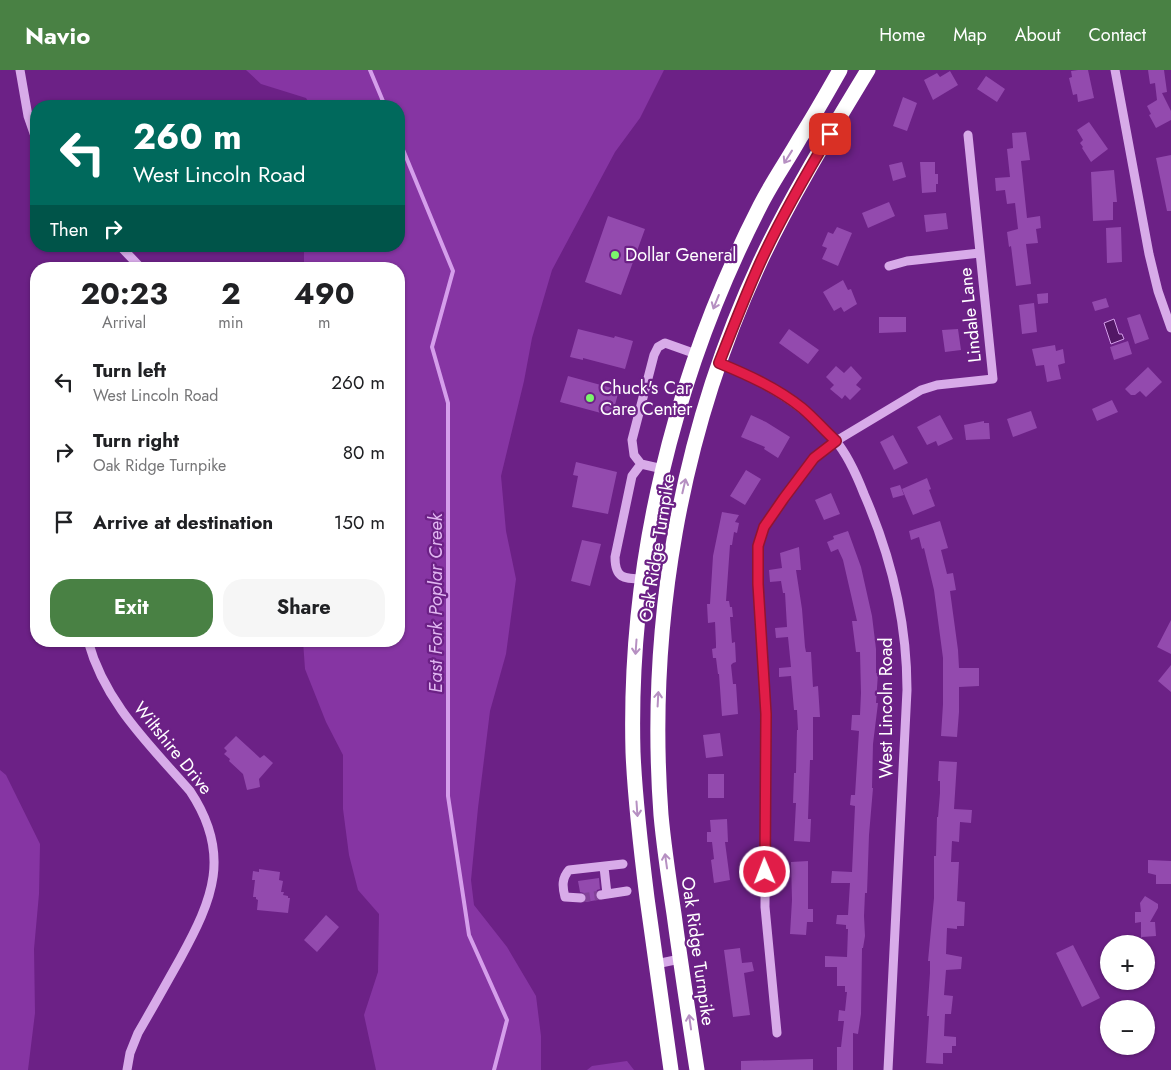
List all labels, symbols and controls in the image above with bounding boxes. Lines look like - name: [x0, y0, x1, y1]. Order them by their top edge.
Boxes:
- text: Navio: [25, 18, 90, 53]
- text: Home: [879, 22, 925, 48]
- text: Map: [953, 22, 987, 48]
- text: About: [1015, 22, 1060, 48]
- text: Contact: [1088, 22, 1146, 48]
- text: 260 m: [133, 112, 242, 162]
- pin: [809, 113, 851, 155]
- icon: left: [50, 120, 115, 185]
- icon: arrive: [816, 120, 844, 148]
- one-way arrow: [783, 150, 793, 164]
- text: West Lincoln Road: [133, 158, 305, 190]
- icon: right: [99, 215, 127, 243]
- text: Then: [50, 216, 89, 243]
- place label: Dollar General: [625, 242, 737, 268]
- marker: Dollar General: [609, 249, 621, 261]
- street label: Lindale Lane: [952, 266, 988, 364]
- text: 20:23: [80, 272, 168, 315]
- text: 2: [221, 272, 241, 315]
- text: 490: [294, 272, 355, 315]
- one-way arrow: [711, 294, 720, 310]
- text: Arrival: [102, 311, 146, 334]
- text: min: [218, 311, 243, 334]
- text: m: [318, 311, 330, 334]
- text: Turn left: [93, 357, 166, 384]
- icon: left: [50, 368, 78, 396]
- text: 260 m: [331, 369, 385, 396]
- place label: Chuck's Car Care Center: [600, 375, 693, 422]
- text: West Lincoln Road: [93, 384, 218, 407]
- marker: Chuck's Car Care Center: [584, 392, 596, 404]
- text: Turn right: [93, 427, 179, 454]
- icon: right: [50, 438, 78, 466]
- text: 80 m: [343, 439, 385, 466]
- text: Oak Ridge Turnpike: [93, 454, 226, 477]
- street label: Oak Ridge Turnpike: [632, 472, 682, 624]
- one-way arrow: [680, 478, 689, 494]
- icon: arrive: [50, 508, 78, 536]
- text: Arrive at destination: [93, 509, 273, 536]
- text: 150 m: [334, 509, 385, 536]
- water label: East Fork Poplar Creek: [422, 512, 449, 693]
- button: Exit: [50, 579, 213, 637]
- button: Share: [223, 579, 385, 637]
- street label: West Lincoln Road: [873, 637, 899, 779]
- one-way arrow: [631, 638, 640, 654]
- one-way arrow: [653, 691, 663, 708]
- street label: Wiltshire Drive: [127, 696, 219, 800]
- one-way arrow: [633, 801, 642, 817]
- position arrow: [738, 845, 790, 897]
- one-way arrow: [661, 853, 671, 869]
- street label: Oak Ridge Turnpike: [675, 875, 721, 1027]
- map controls: [1100, 935, 1155, 1055]
- button: +: [1100, 935, 1155, 990]
- button: −: [1100, 1000, 1155, 1055]
- one-way arrow: [684, 1014, 694, 1030]

